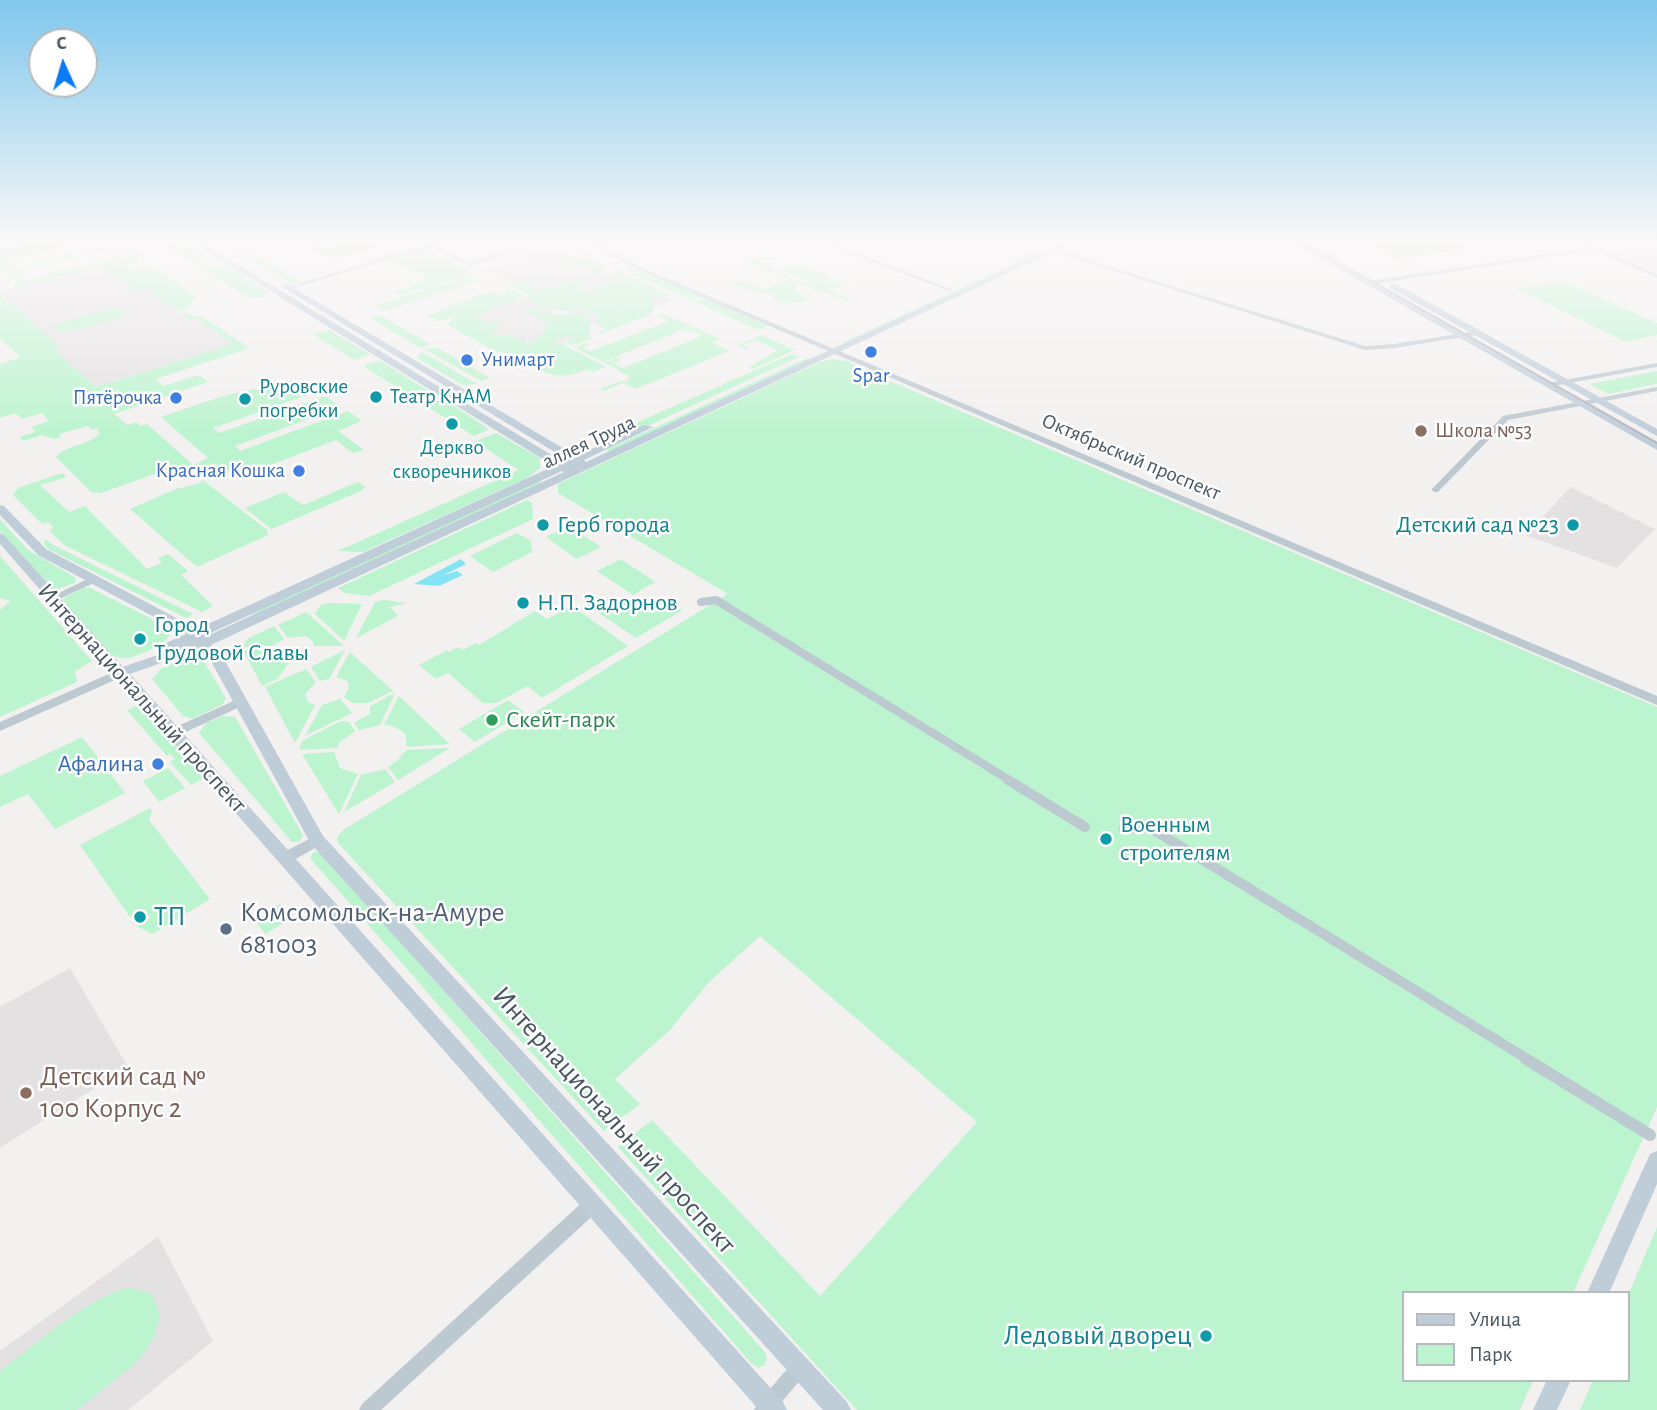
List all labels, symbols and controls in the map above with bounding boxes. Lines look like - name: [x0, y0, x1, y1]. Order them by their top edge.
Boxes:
- north arrow: [28, 28, 98, 98]
- text: С: [56, 34, 68, 53]
- marker: Spar: [863, 344, 879, 360]
- place label: Унимарт: [481, 347, 554, 373]
- marker: Унимарт: [459, 352, 475, 368]
- place label: Spar: [853, 363, 889, 389]
- place label: Руровские погребки: [259, 374, 348, 424]
- place label: Театр КнАМ: [390, 384, 492, 410]
- place label: Пятёрочка: [73, 385, 162, 411]
- marker: Театр КнАМ: [368, 389, 384, 405]
- marker: Пятёрочка: [168, 390, 184, 406]
- marker: Руровские погребки: [237, 391, 253, 407]
- street label: Октябрьский проспект: [1038, 408, 1224, 506]
- street label: аллея Труда: [539, 410, 639, 474]
- marker: Деркво скворечников: [444, 416, 460, 432]
- place label: Школа №53: [1435, 418, 1532, 444]
- marker: Школа №53: [1413, 423, 1429, 439]
- place label: Деркво скворечников: [393, 435, 511, 485]
- place label: Красная Кошка: [155, 458, 285, 484]
- marker: Красная Кошка: [291, 463, 307, 479]
- place label: Герб города: [557, 511, 670, 539]
- place label: Детский сад №23: [1396, 511, 1559, 539]
- marker: Герб города: [535, 517, 551, 533]
- marker: Детский сад №23: [1565, 517, 1581, 533]
- street label: Интернациональный проспект: [31, 577, 253, 819]
- place label: Н.П. Задорнов: [537, 589, 678, 617]
- marker: Н.П. Задорнов: [515, 595, 531, 611]
- place label: Город Трудовой Славы: [154, 611, 309, 667]
- marker: Город Трудовой Славы: [132, 631, 148, 647]
- place label: Скейт-парк: [506, 706, 616, 734]
- marker: Скейт-парк: [484, 712, 500, 728]
- place label: Афалина: [58, 750, 144, 778]
- marker: Афалина: [150, 756, 166, 772]
- place label: Военным строителям: [1120, 811, 1230, 867]
- marker: Военным строителям: [1098, 831, 1114, 847]
- place label: Комсомольск-на-Амуре 681003: [240, 896, 505, 962]
- place label: ТП: [154, 900, 186, 934]
- marker: ТП: [132, 909, 148, 925]
- marker: Комсомольск-на-Амуре 681003: [218, 921, 234, 937]
- street label: Интернациональный проспект: [485, 979, 743, 1261]
- place label: Детский сад № 100 Корпус 2: [40, 1060, 206, 1126]
- marker: Детский сад № 100 Корпус 2: [18, 1085, 34, 1101]
- legend: [1402, 1291, 1629, 1382]
- text: Улица: [1469, 1309, 1521, 1330]
- place label: Ледовый дворец: [1004, 1319, 1192, 1353]
- marker: Ледовый дворец: [1198, 1328, 1214, 1344]
- text: Парк: [1469, 1344, 1512, 1365]

